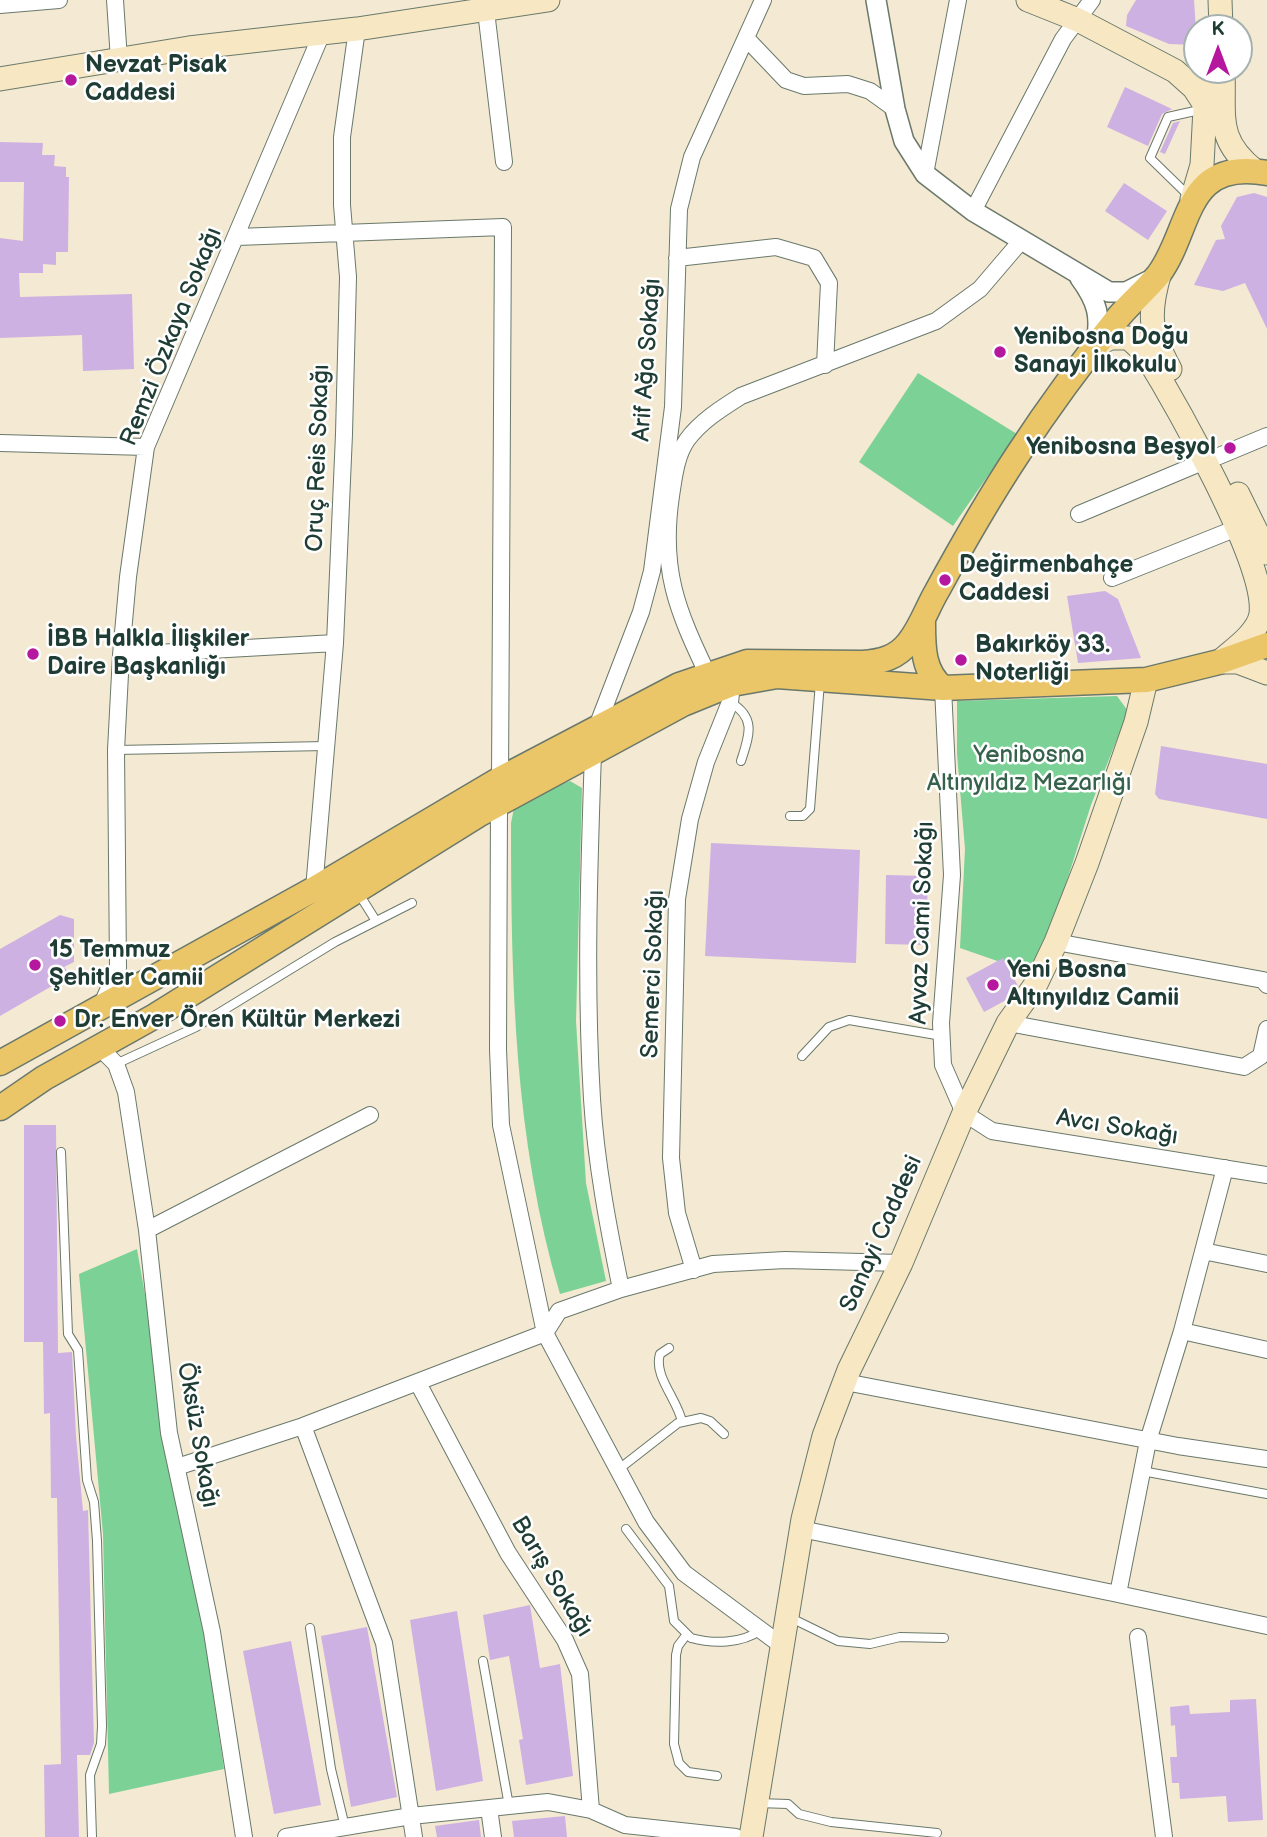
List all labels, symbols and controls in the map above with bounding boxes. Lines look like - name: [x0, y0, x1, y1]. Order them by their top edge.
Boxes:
- north arrow: [1183, 14, 1253, 84]
- text: K: [1212, 18, 1224, 41]
- place label: Nevzat Pisak Caddesi: [85, 52, 227, 108]
- marker: Nevzat Pisak Caddesi: [63, 72, 79, 88]
- street label: Remzi Özkaya Sokağı: [115, 224, 229, 450]
- street label: Arif Ağa Sokağı: [628, 277, 668, 443]
- place label: Yenibosna Doğu Sanayi İlkokulu: [1014, 324, 1188, 380]
- marker: Yenibosna Doğu Sanayi İlkokulu: [992, 344, 1008, 360]
- street label: Oruç Reis Sokağı: [301, 364, 337, 552]
- place label: Yenibosna Beşyol: [1026, 434, 1216, 462]
- marker: Yenibosna Beşyol: [1222, 440, 1238, 456]
- place label: Değirmenbahçe Caddesi: [959, 552, 1133, 608]
- marker: Değirmenbahçe Caddesi: [937, 572, 953, 588]
- place label: İBB Halkla İlişkiler Daire Başkanlığı: [47, 626, 249, 682]
- place label: Bakırköy 33. Noterliği: [975, 632, 1110, 688]
- marker: İBB Halkla İlişkiler Daire Başkanlığı: [25, 646, 41, 662]
- marker: Bakırköy 33. Noterliği: [953, 652, 969, 668]
- park label: Yenibosna Altınyıldız Mezarlığı: [927, 742, 1131, 798]
- street label: Ayvaz Cami Sokağı: [905, 821, 941, 1025]
- street label: Semerci Sokağı: [637, 889, 671, 1059]
- place label: 15 Temmuz Şehitler Camii: [49, 937, 203, 993]
- marker: 15 Temmuz Şehitler Camii: [27, 957, 43, 973]
- place label: Yeni Bosna Altınyıldız Camii: [1007, 957, 1179, 1013]
- marker: Yeni Bosna Altınyıldız Camii: [985, 977, 1001, 993]
- place label: Dr. Enver Ören Kültür Merkezi: [74, 1007, 400, 1035]
- marker: Dr. Enver Ören Kültür Merkezi: [52, 1013, 68, 1029]
- street label: Avcı Sokağı: [1054, 1104, 1180, 1152]
- street label: Sanayi Caddesi: [835, 1151, 929, 1317]
- street label: Öksüz Sokağı: [170, 1360, 224, 1510]
- street label: Barış Sokağı: [504, 1512, 598, 1642]

